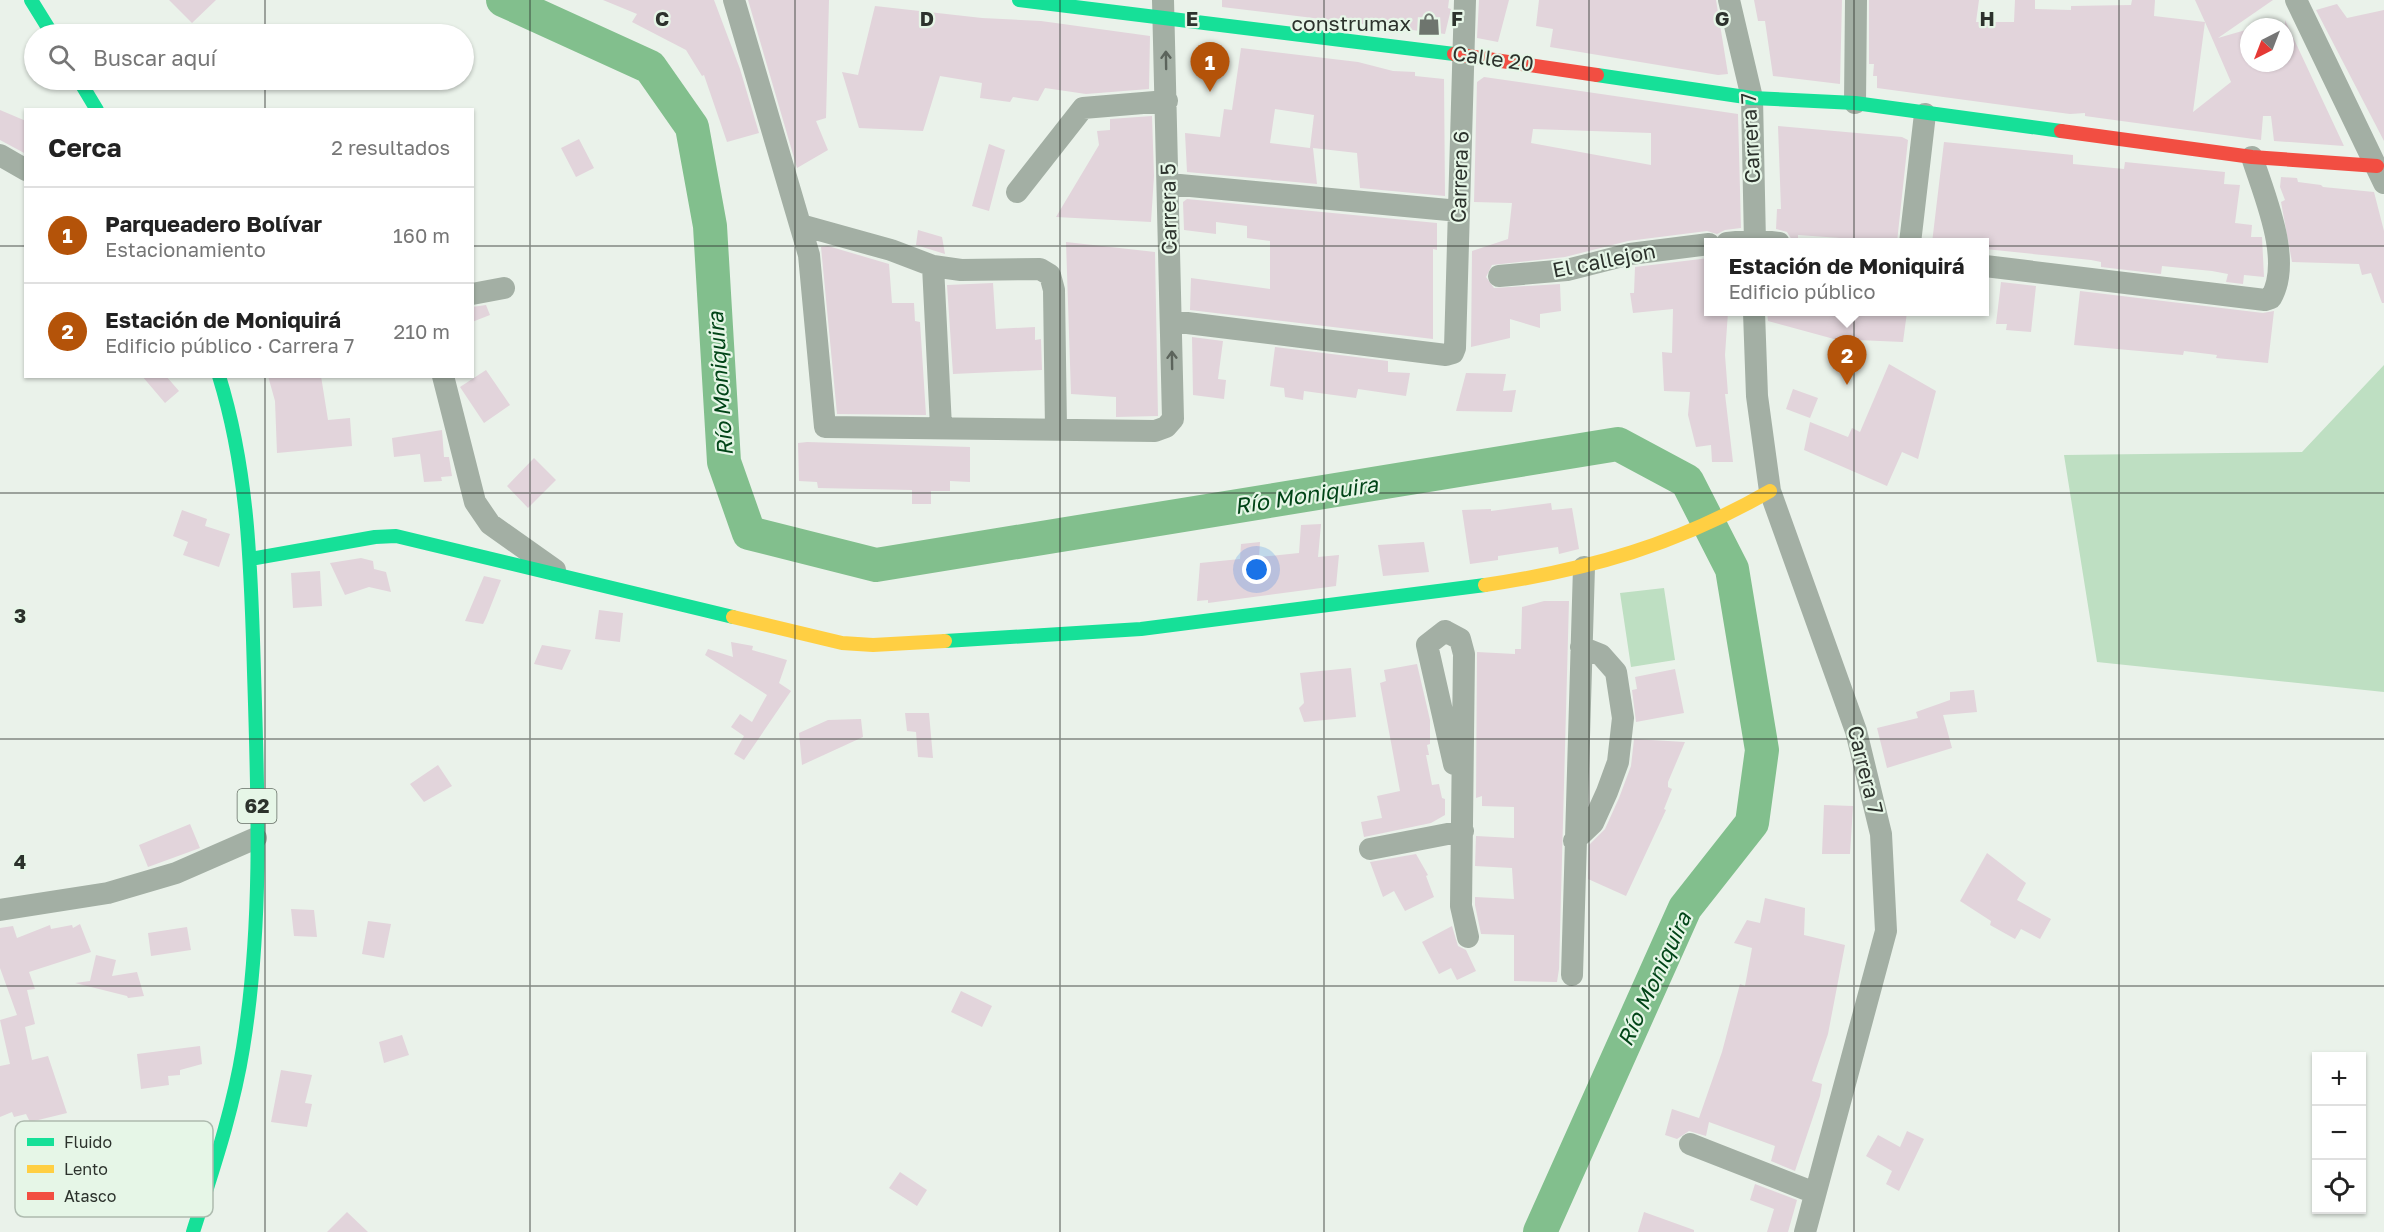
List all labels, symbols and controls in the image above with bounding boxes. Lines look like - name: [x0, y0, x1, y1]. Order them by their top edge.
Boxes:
- text: C: [655, 6, 669, 30]
- text: D: [920, 6, 934, 30]
- text: E: [1186, 6, 1198, 30]
- text: F: [1451, 6, 1463, 30]
- text: G: [1715, 6, 1729, 30]
- text: H: [1979, 6, 1995, 30]
- place label: construmax: [1292, 10, 1411, 36]
- shop icon: construmax: [1416, 11, 1442, 37]
- north arrow: [2240, 18, 2294, 72]
- search box: [24, 24, 474, 90]
- street label: Calle 20: [1451, 39, 1536, 77]
- icon: search: [45, 41, 78, 74]
- pin: 1: [1190, 42, 1230, 92]
- text: Buscar aquí: [93, 44, 216, 71]
- one-way arrow: [1160, 51, 1171, 71]
- street label: Carrera 7: [1735, 92, 1765, 184]
- street label: Carrera 6: [1444, 130, 1474, 224]
- text: Cerca: [48, 132, 122, 163]
- text: 2 resultados: [331, 135, 450, 159]
- street label: Carrera 5: [1154, 163, 1182, 255]
- text: Parqueadero Bolívar: [105, 210, 322, 237]
- text: 1: [62, 223, 73, 247]
- text: 160 m: [393, 223, 450, 247]
- text: Estacionamiento: [105, 237, 266, 261]
- street label: El callejon: [1550, 237, 1658, 283]
- popup: [1704, 238, 1989, 316]
- text: Estación de Moniquirá: [1729, 252, 1964, 279]
- text: Edificio público: [1729, 279, 1875, 303]
- text: Estación de Moniquirá: [105, 306, 341, 333]
- water label: Río Moniquira: [701, 309, 738, 457]
- text: 2: [61, 319, 74, 343]
- text: 210 m: [394, 319, 450, 343]
- text: Edificio público · Carrera 7: [105, 333, 354, 357]
- pin: 2: [1828, 336, 1866, 385]
- one-way arrow: [1166, 351, 1178, 371]
- water label: Río Moniquira: [1232, 470, 1381, 519]
- your location: [1242, 555, 1271, 584]
- text: 3: [14, 603, 26, 627]
- street label: Carrera 7: [1842, 723, 1890, 817]
- road number: 62: [238, 789, 276, 823]
- text: 4: [14, 849, 26, 873]
- water label: Río Moniquira: [1611, 906, 1697, 1050]
- map controls: [2312, 1052, 2366, 1214]
- button: +: [2312, 1052, 2366, 1106]
- button: −: [2312, 1106, 2366, 1160]
- legend: [15, 1121, 213, 1217]
- text: Fluido: [64, 1132, 112, 1152]
- text: Lento: [64, 1159, 108, 1179]
- button: locate: [2312, 1160, 2366, 1214]
- text: Atasco: [64, 1186, 116, 1206]

